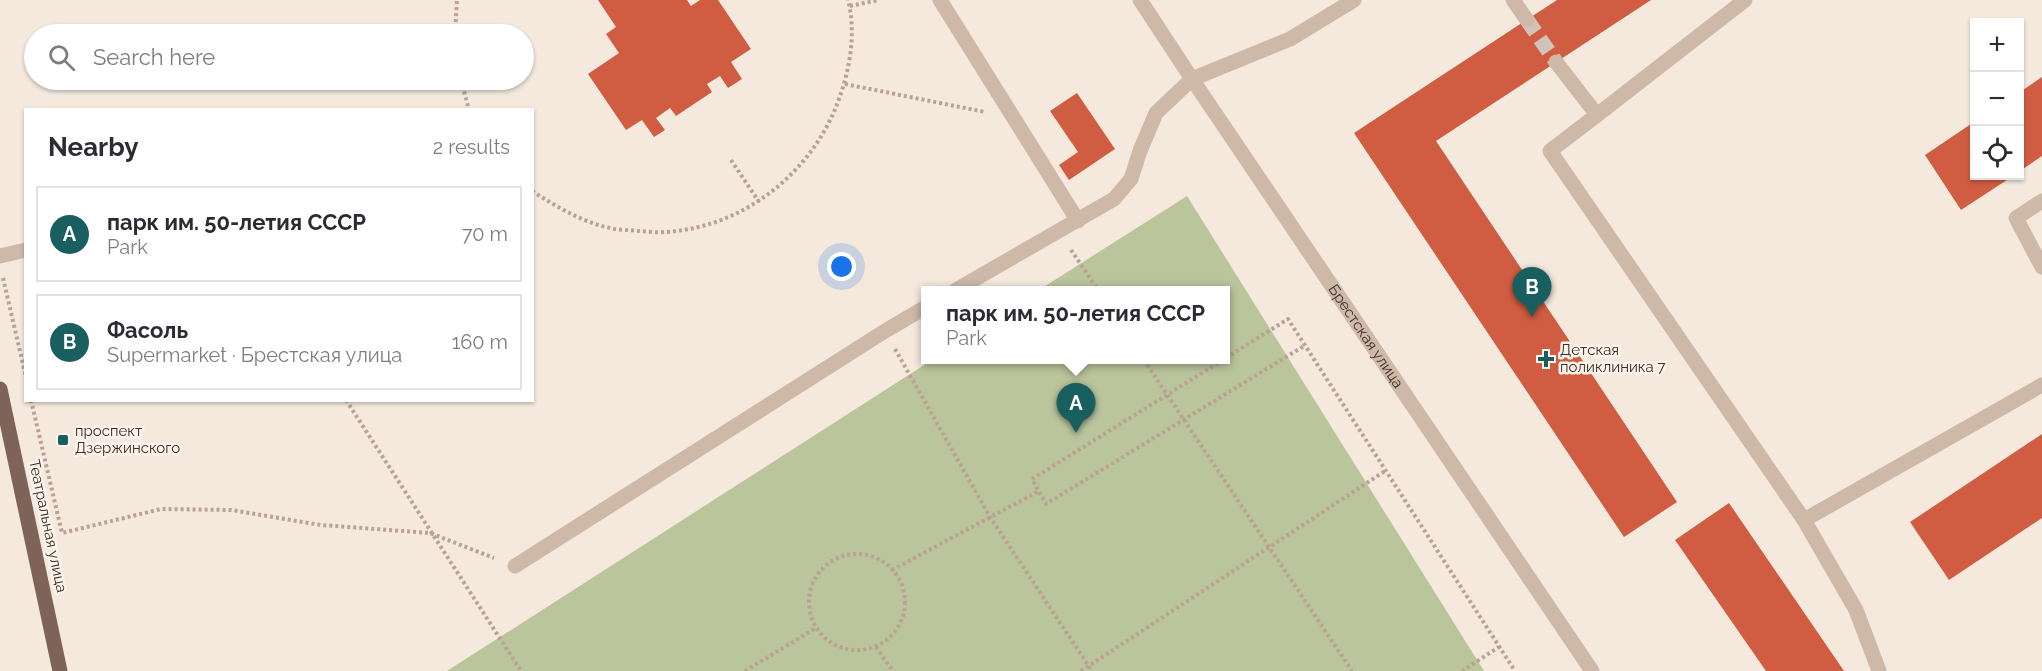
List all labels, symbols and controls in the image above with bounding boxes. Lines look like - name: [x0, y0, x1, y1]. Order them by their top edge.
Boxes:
- map controls: [1970, 18, 2024, 180]
- button: +: [1970, 18, 2024, 72]
- search box: [24, 24, 534, 90]
- icon: search: [45, 41, 78, 74]
- text: Search here: [93, 44, 215, 70]
- button: −: [1970, 72, 2024, 126]
- button: locate: [1970, 126, 2024, 180]
- text: Nearby: [48, 132, 138, 162]
- text: 2 results: [433, 135, 510, 159]
- text: парк им. 50-летия СССР: [107, 209, 366, 235]
- text: A: [63, 222, 76, 246]
- text: 70 m: [462, 222, 508, 246]
- text: Park: [107, 235, 148, 259]
- your location: [827, 252, 856, 281]
- pin: B: [1512, 268, 1552, 317]
- street label: Брестская улица: [1324, 281, 1407, 391]
- popup: [921, 286, 1230, 364]
- text: парк им. 50-летия СССР: [946, 300, 1205, 326]
- text: Фасоль: [107, 317, 188, 343]
- text: Park: [946, 326, 987, 350]
- text: B: [63, 330, 76, 354]
- text: 160 m: [452, 330, 508, 354]
- place label: Детская поликлиника 7: [1560, 341, 1666, 376]
- text: Supermarket · Брестская улица: [107, 343, 402, 367]
- marker: Детская поликлиника 7: [1537, 350, 1555, 368]
- pin: A: [1056, 384, 1096, 433]
- place label: проспект Дзержинского: [75, 422, 180, 457]
- marker: проспект Дзержинского: [56, 433, 70, 447]
- street label: Театральная улица: [25, 458, 71, 594]

